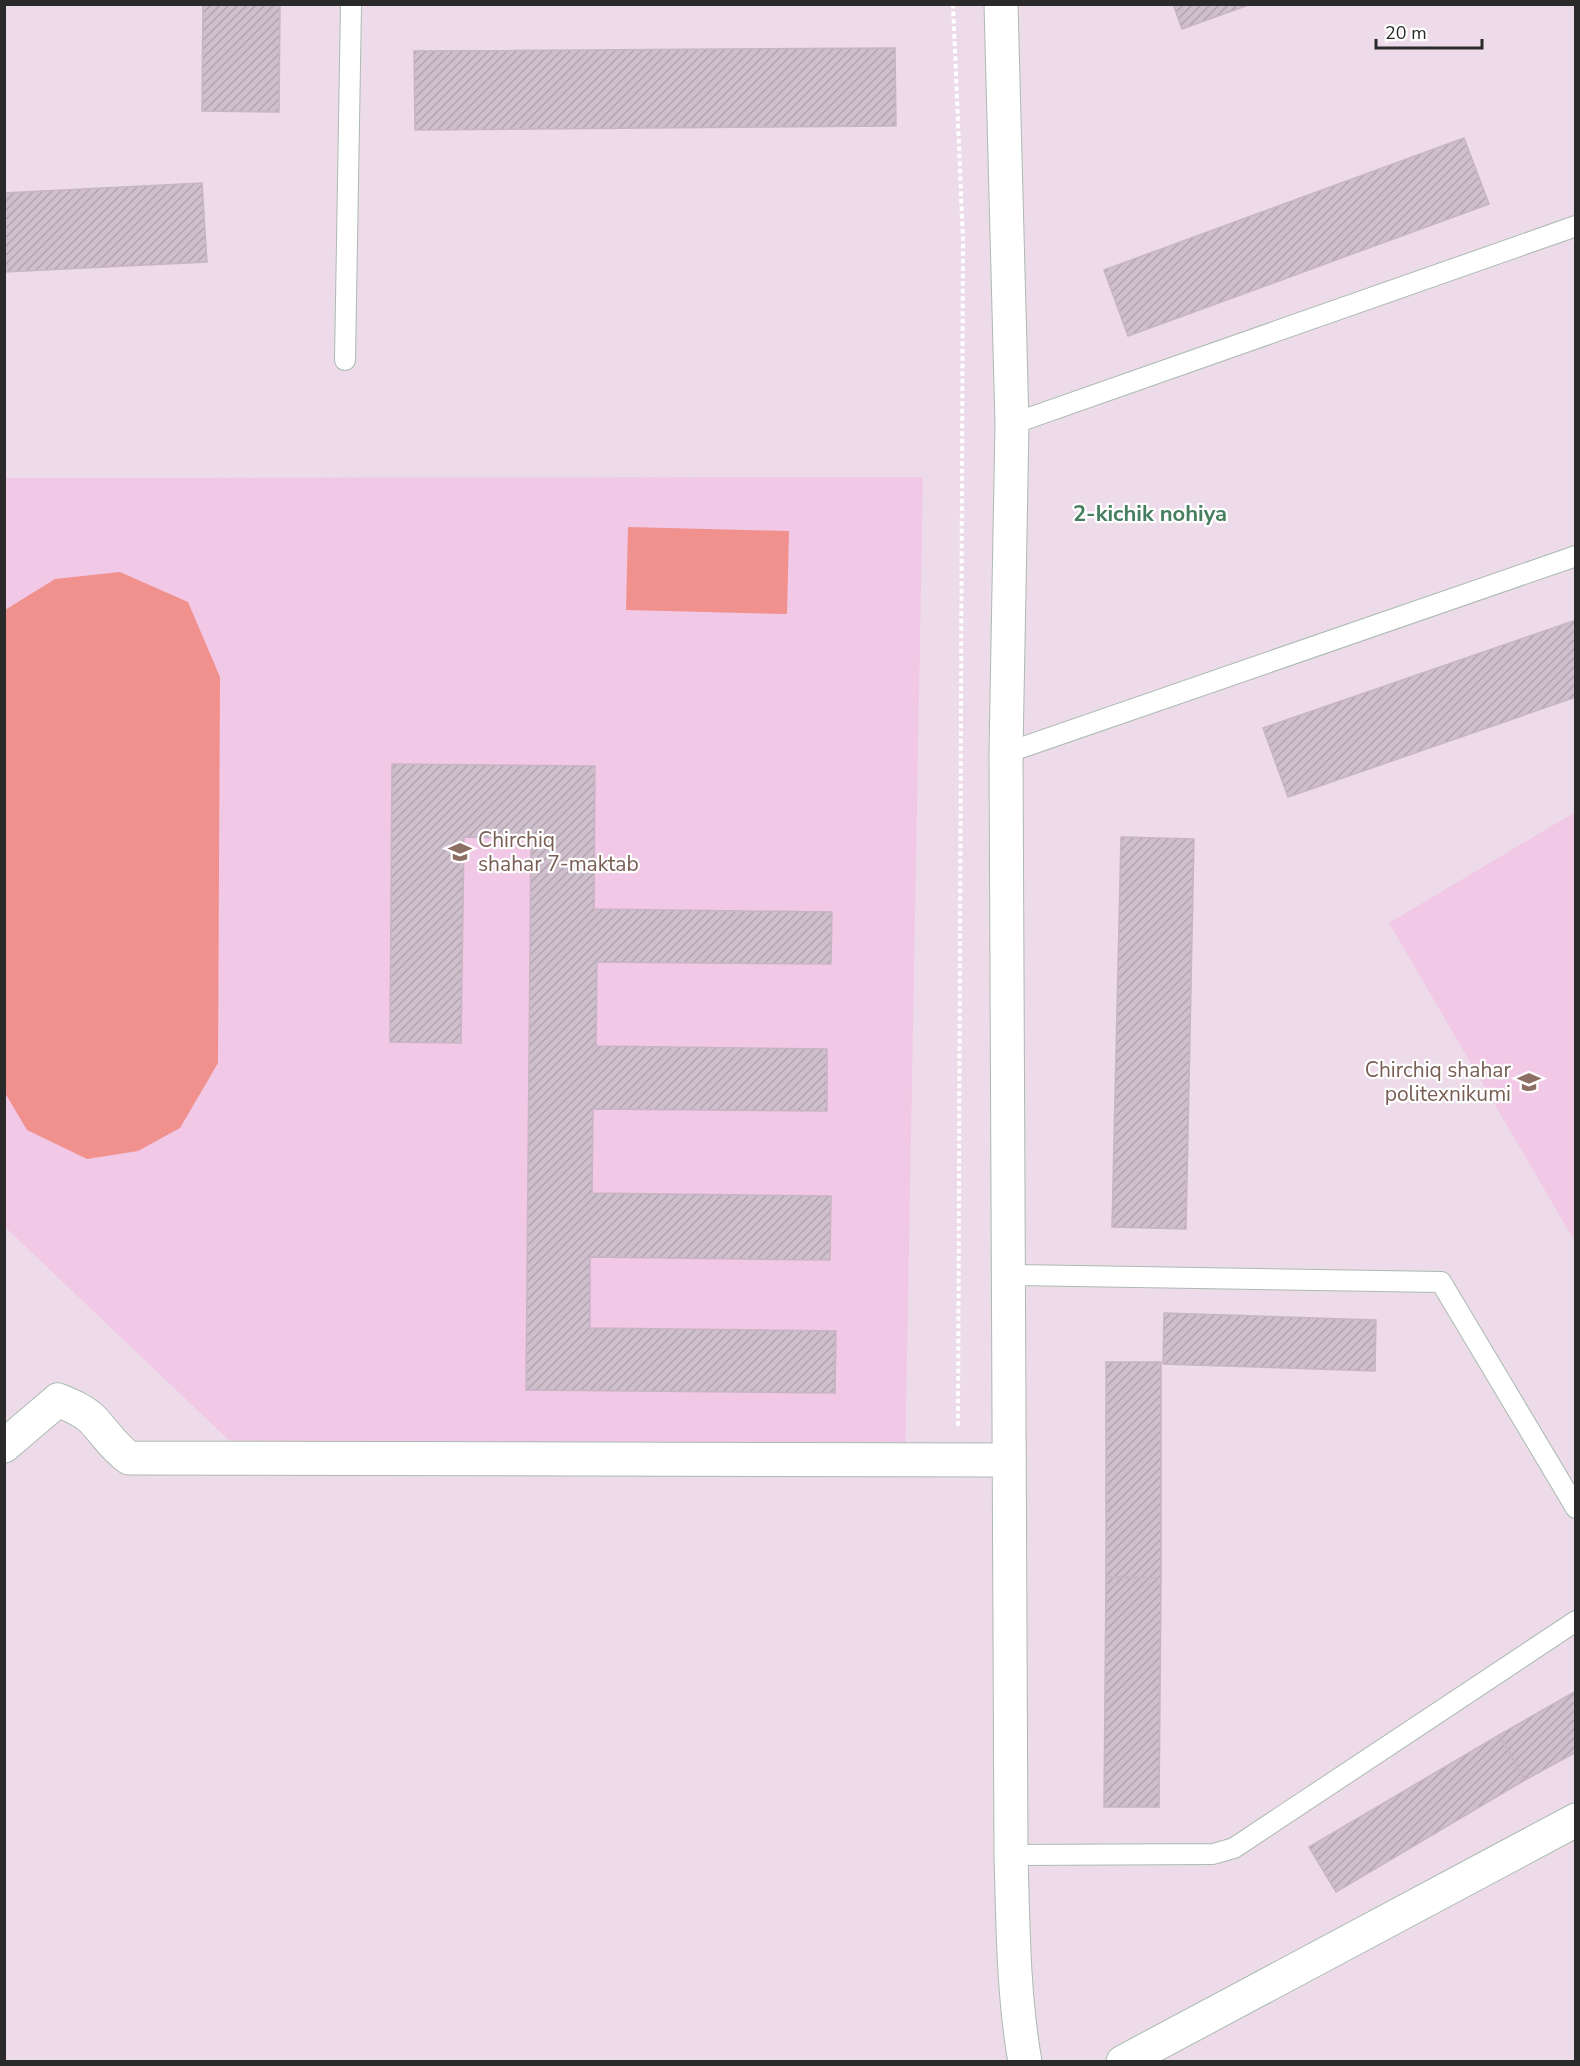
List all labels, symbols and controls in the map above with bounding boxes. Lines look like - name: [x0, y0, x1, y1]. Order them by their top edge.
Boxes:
- scale bar: [1376, 12, 1482, 50]
- text: 20 m: [1385, 21, 1427, 45]
- district label: 2-kichik nohiya: [1073, 499, 1227, 529]
- place label: Chirchiq shahar 7-maktab: [478, 826, 639, 878]
- school or university icon: Chirchiq shahar 7-maktab: [447, 839, 473, 865]
- place label: Chirchiq shahar politexnikumi: [1365, 1056, 1511, 1108]
- school or university icon: Chirchiq shahar politexnikumi: [1516, 1069, 1542, 1095]

